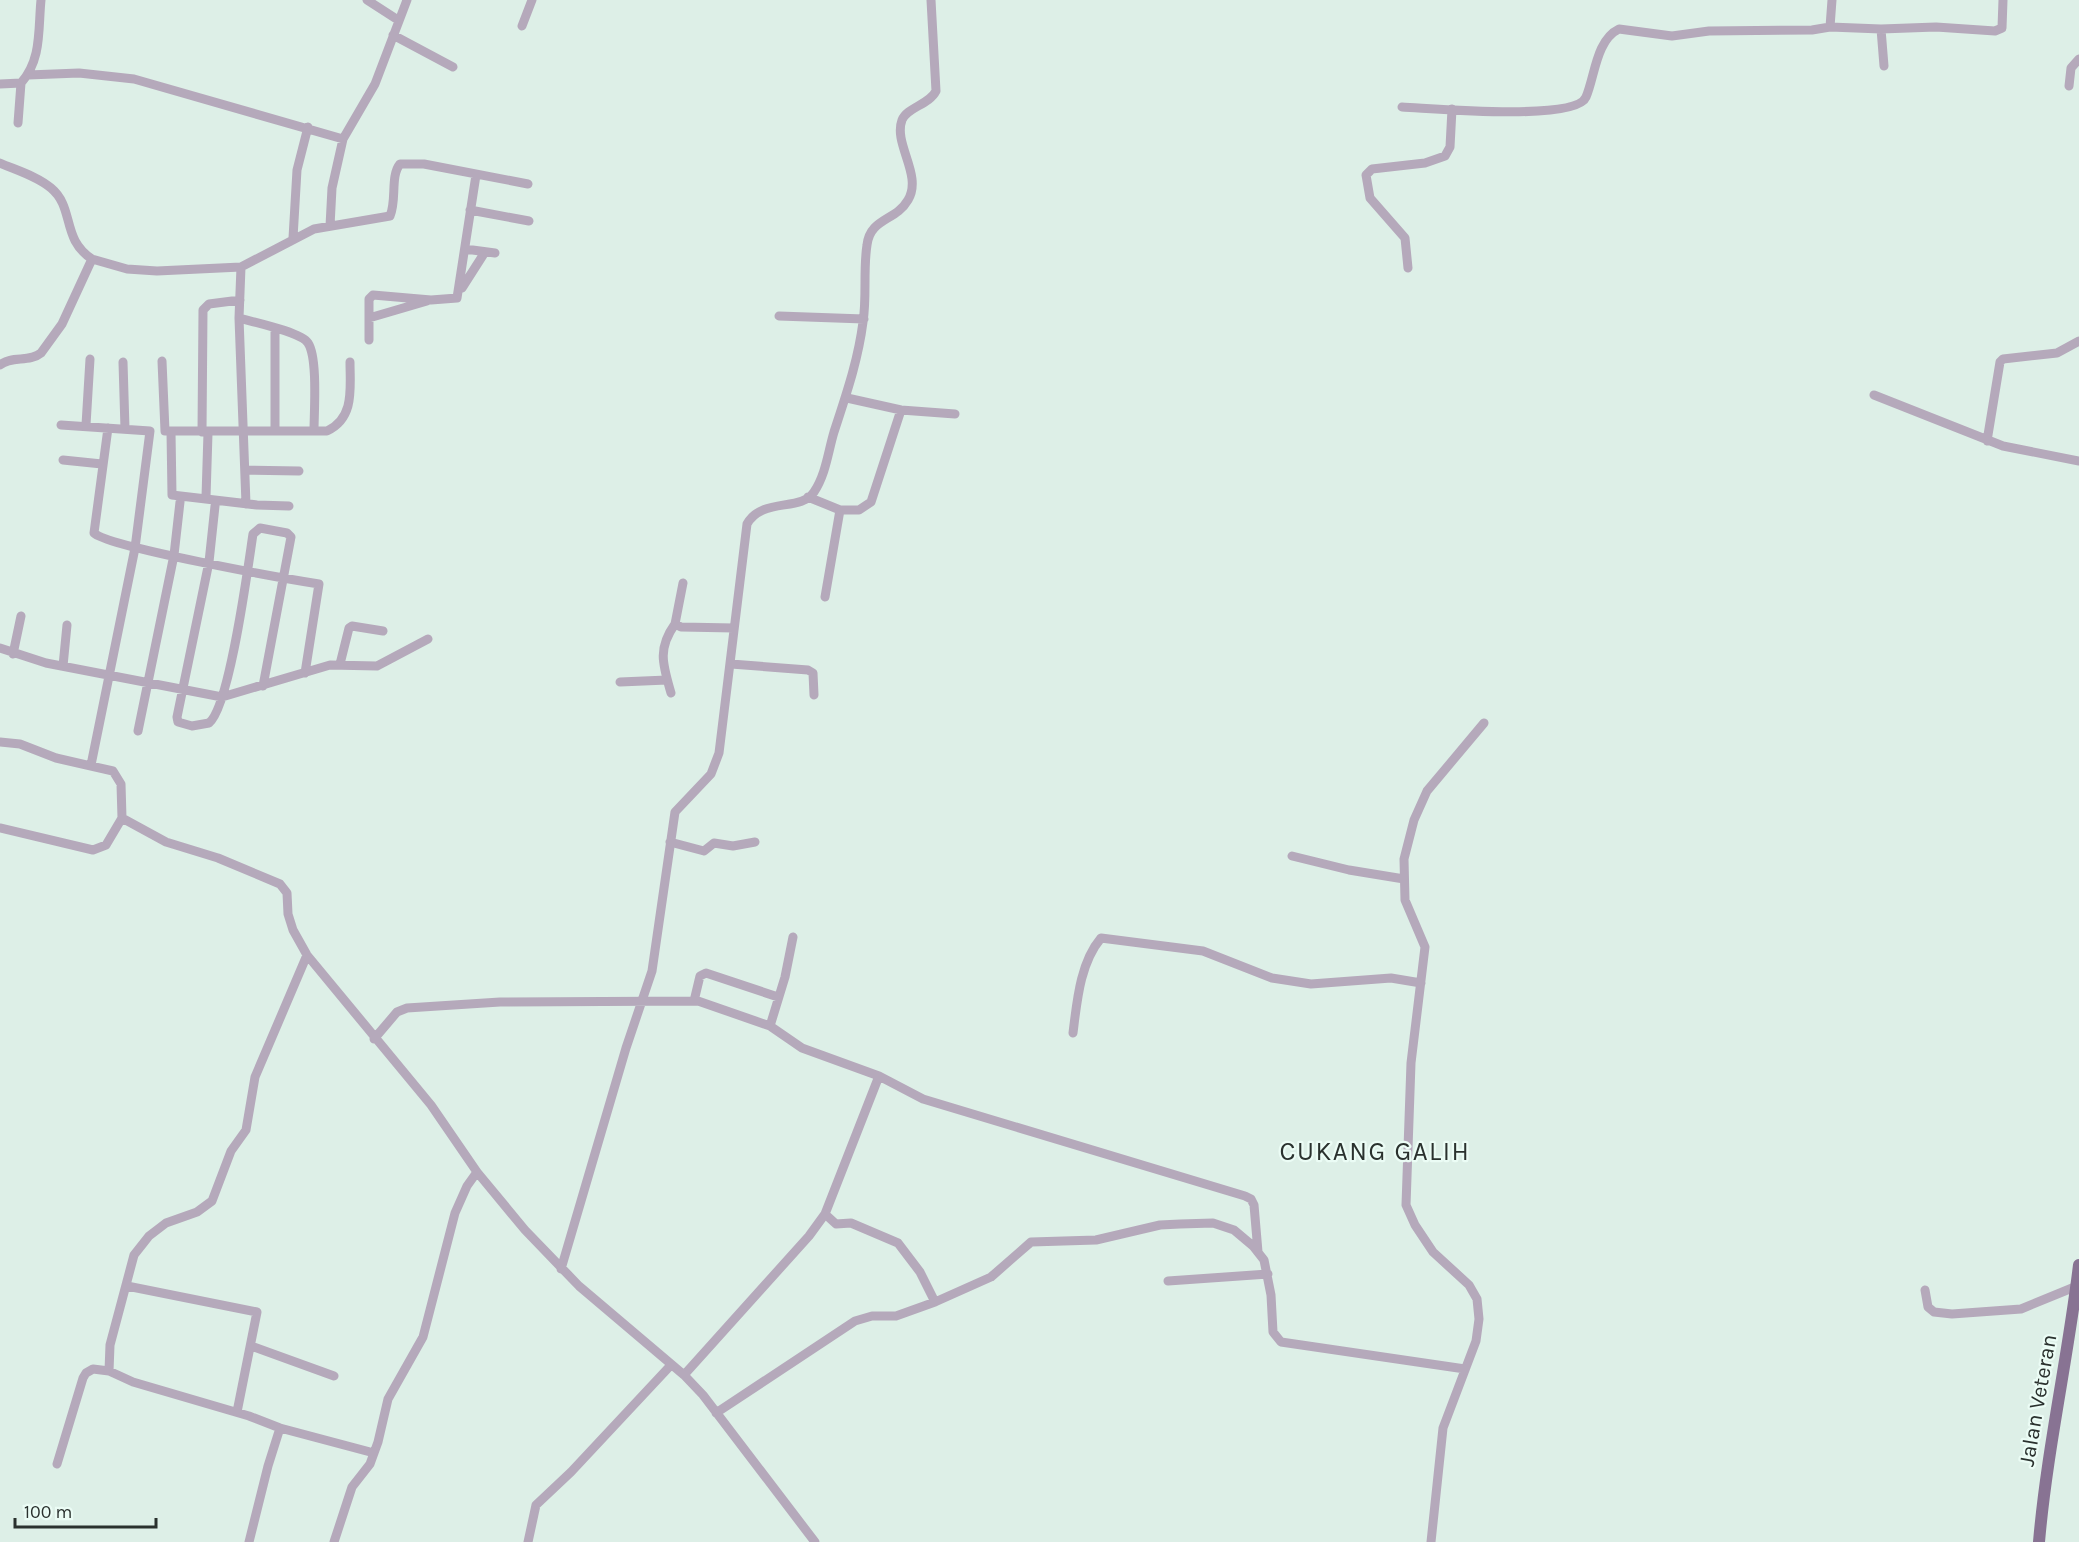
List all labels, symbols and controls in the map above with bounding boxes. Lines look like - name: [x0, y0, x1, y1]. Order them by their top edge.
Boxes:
- district label: CUKANG GALIH: [1280, 1136, 1470, 1167]
- street label: Jalan Veteran: [2014, 1332, 2062, 1468]
- scale bar: [15, 1491, 156, 1529]
- text: 100 m: [24, 1501, 72, 1523]

